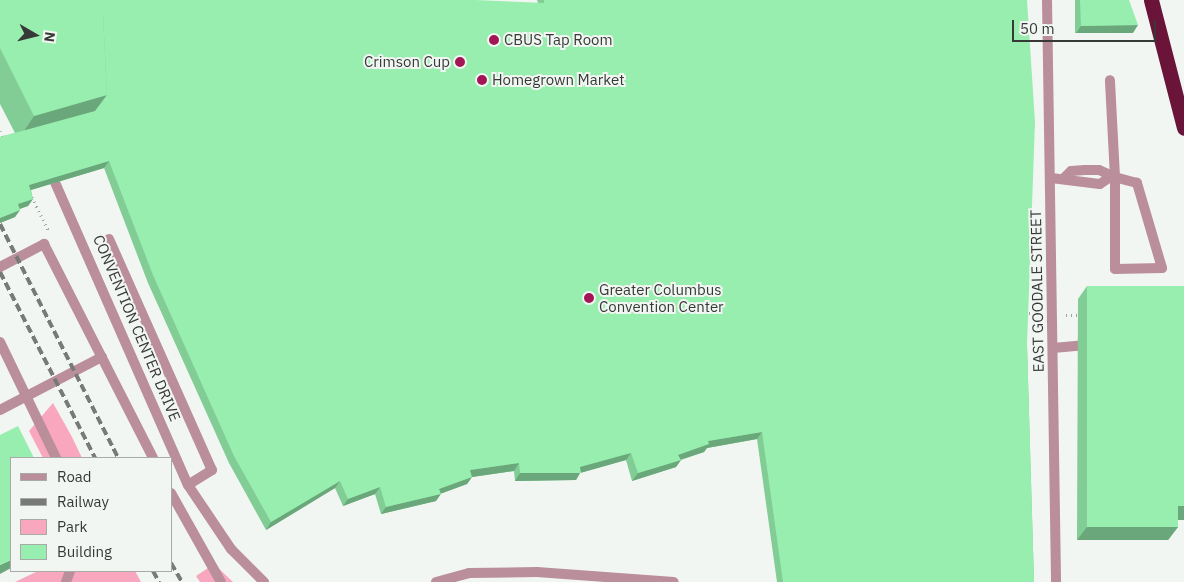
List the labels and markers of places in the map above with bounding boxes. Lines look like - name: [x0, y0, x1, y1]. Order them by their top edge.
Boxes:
- place label: CBUS Tap Room: [504, 31, 613, 49]
- marker: CBUS Tap Room: [488, 34, 500, 46]
- place label: Crimson Cup: [364, 53, 450, 71]
- marker: Crimson Cup: [454, 56, 466, 68]
- place label: Homegrown Market: [492, 71, 624, 89]
- marker: Homegrown Market: [476, 74, 488, 86]
- place label: Greater Columbus Convention Center: [599, 280, 724, 315]
- marker: Greater Columbus Convention Center: [583, 292, 595, 304]

